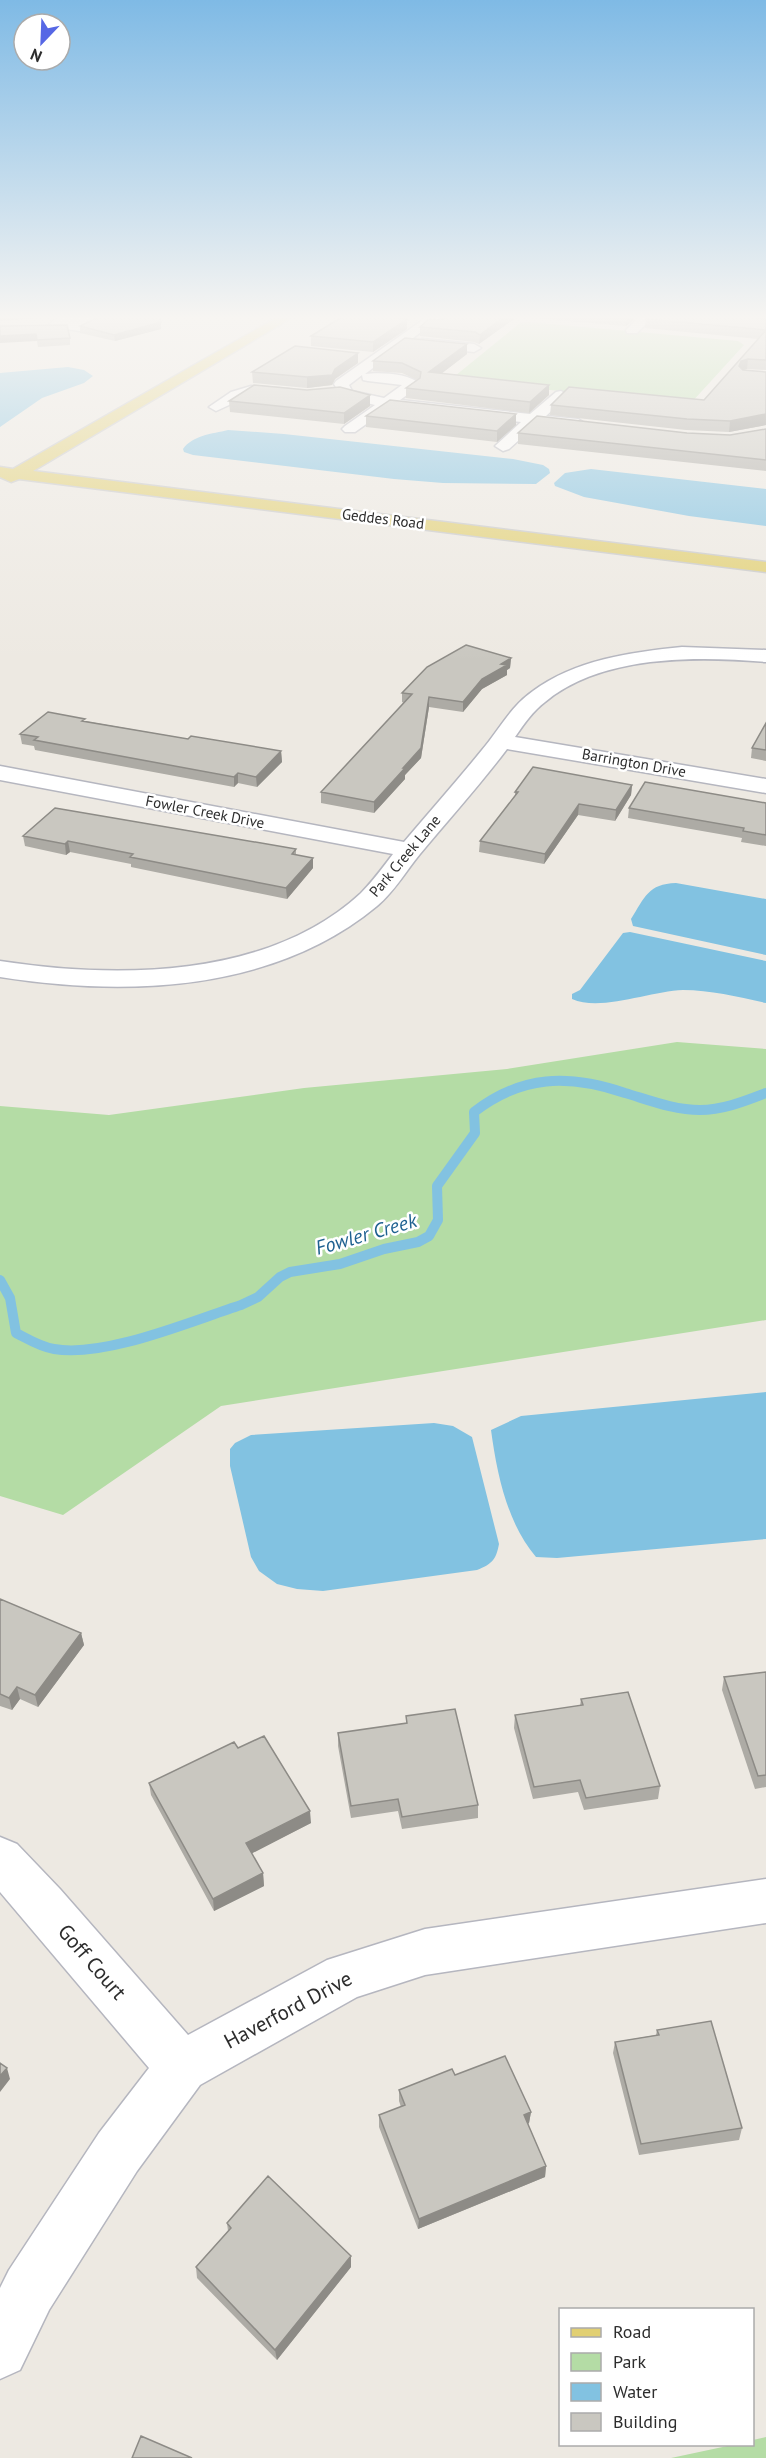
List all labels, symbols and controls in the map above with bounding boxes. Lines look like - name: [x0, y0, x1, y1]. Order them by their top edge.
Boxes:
- north arrow: [12, 12, 72, 72]
- text: N: [27, 45, 45, 67]
- street label: Geddes Road: [341, 504, 425, 533]
- street label: Barrington Drive: [581, 744, 688, 781]
- street label: Fowler Creek Drive: [144, 791, 266, 832]
- street label: Park Creek Lane: [365, 811, 444, 901]
- water label: Fowler Creek: [312, 1207, 421, 1261]
- street label: Goff Court: [52, 1918, 133, 2005]
- street label: Haverford Drive: [219, 1965, 356, 2055]
- legend: [559, 2308, 754, 2446]
- text: Road: [613, 2320, 651, 2343]
- text: Park: [613, 2350, 646, 2373]
- text: Water: [613, 2380, 657, 2403]
- text: Building: [613, 2410, 677, 2433]

